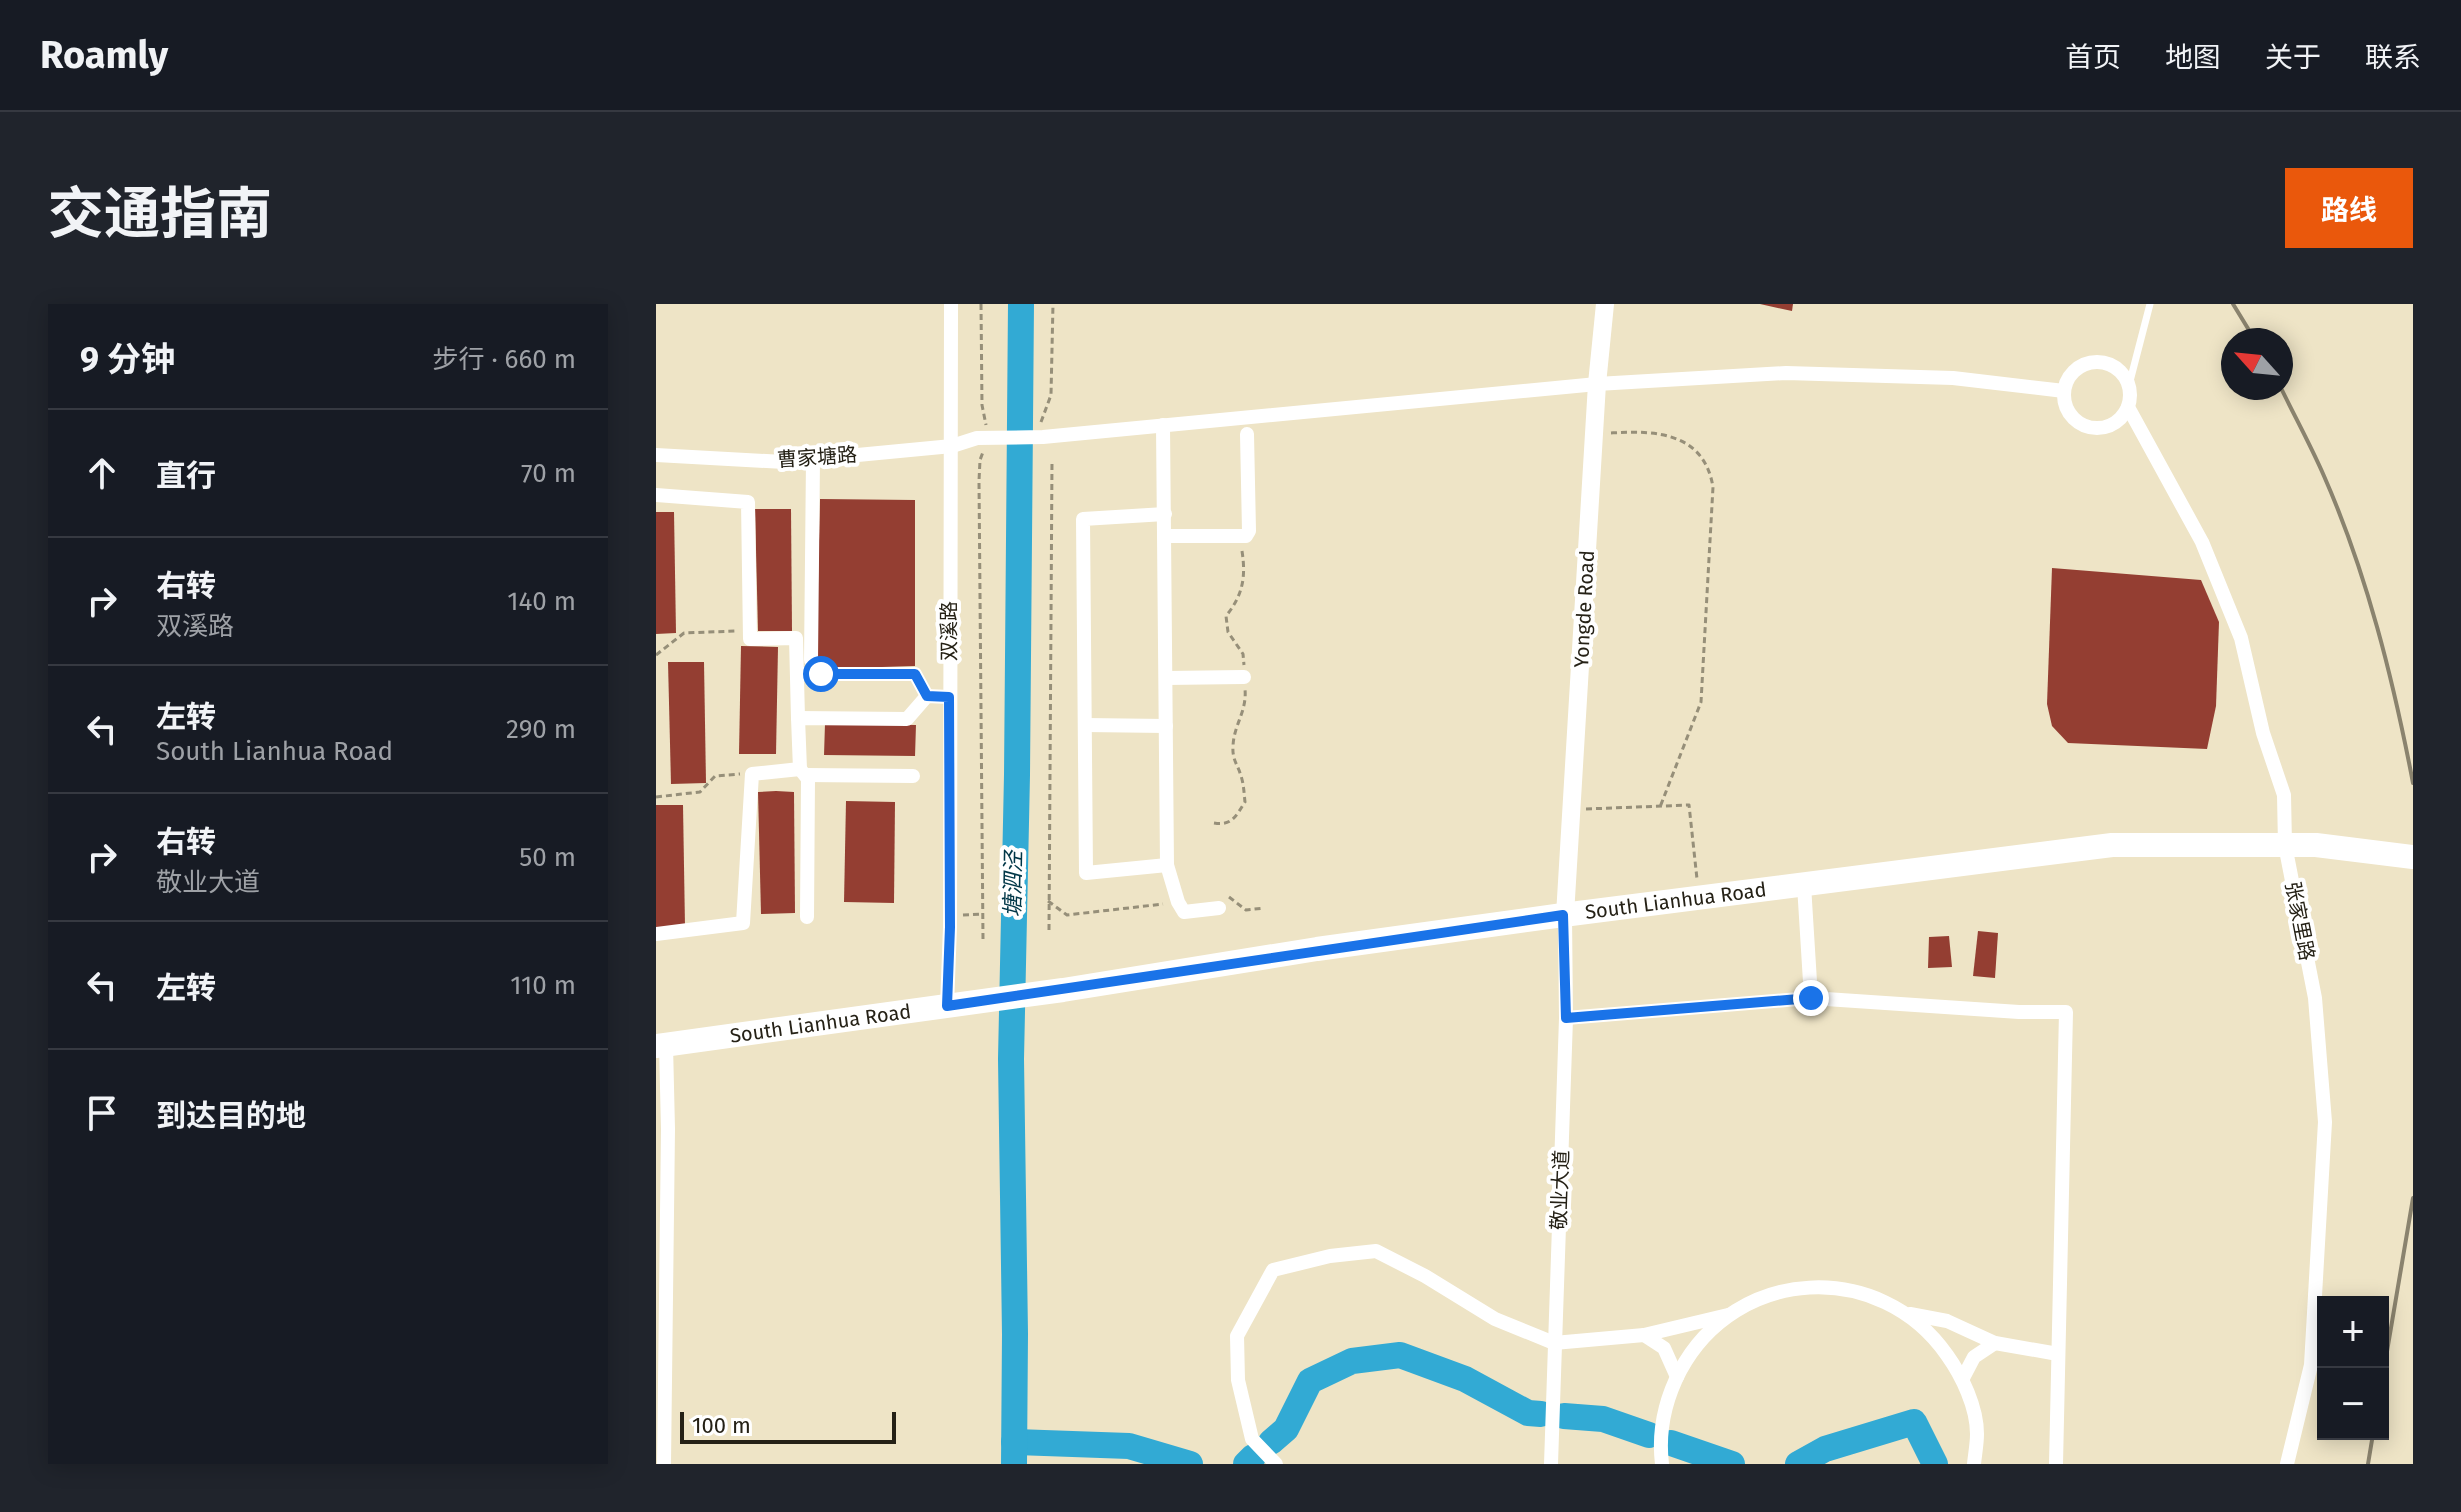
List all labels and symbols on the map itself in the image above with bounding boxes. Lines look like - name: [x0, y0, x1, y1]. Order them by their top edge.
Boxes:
- north arrow: [2221, 328, 2293, 400]
- street label: 曹家塘路: [776, 442, 858, 472]
- street label: Yongde Road: [1569, 550, 1599, 668]
- street label: 双溪路: [937, 601, 961, 661]
- route start: [803, 656, 839, 692]
- water label: 塘泗泾: [999, 849, 1027, 917]
- street label: South Lianhua Road: [1584, 877, 1768, 924]
- street label: 张家里路: [2281, 879, 2319, 963]
- route end: [1793, 980, 1829, 1016]
- street label: South Lianhua Road: [728, 999, 912, 1048]
- street label: 敬业大道: [1547, 1150, 1573, 1230]
- scale bar: [680, 1408, 896, 1444]

